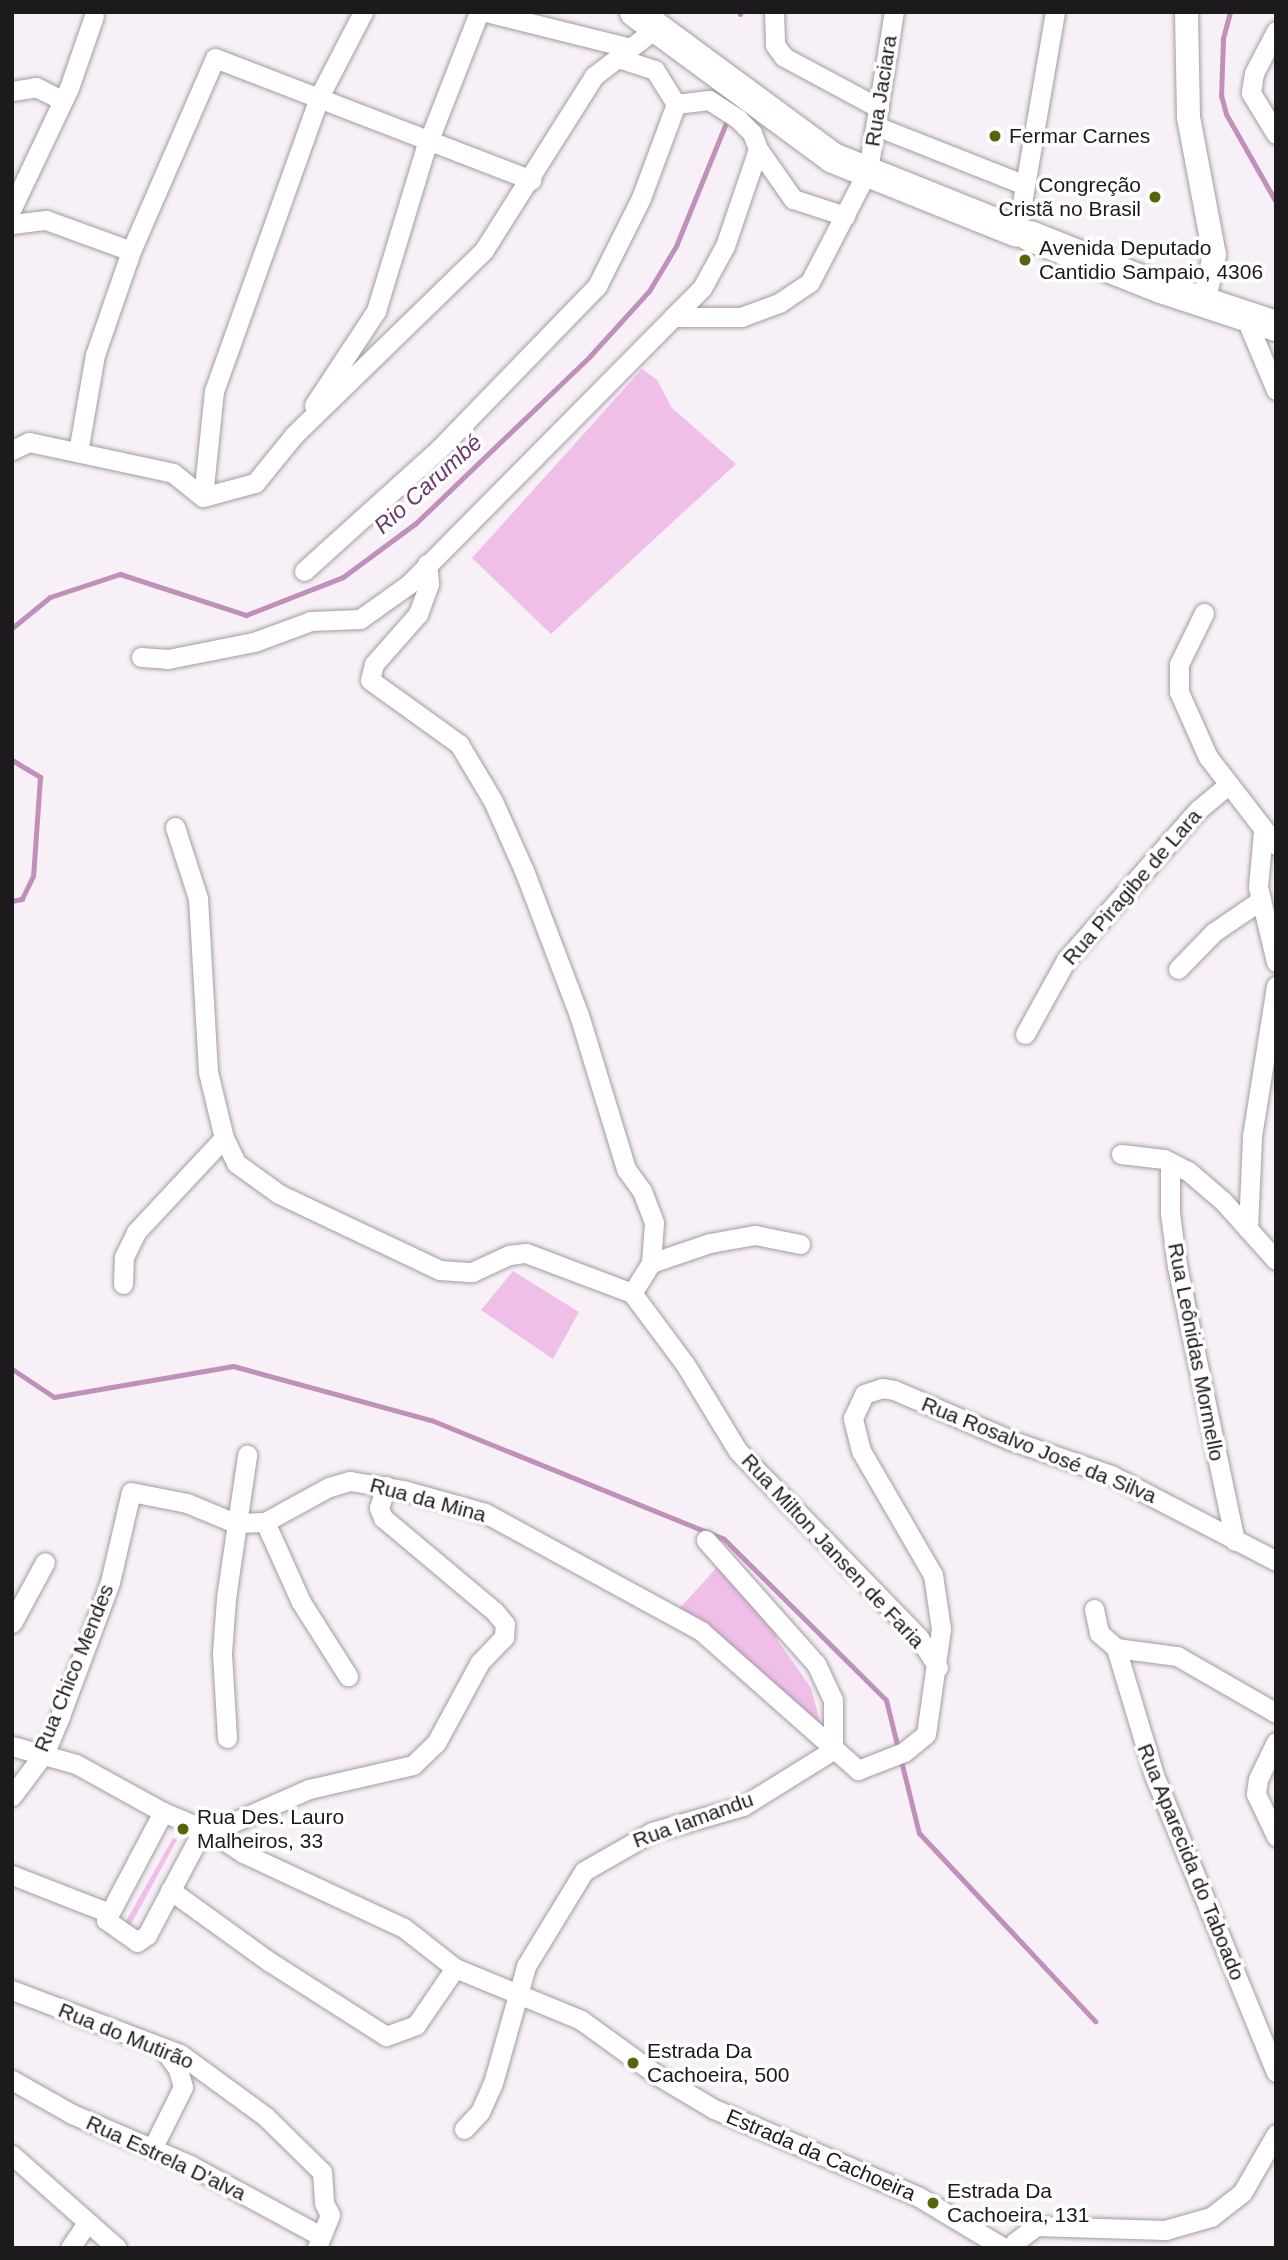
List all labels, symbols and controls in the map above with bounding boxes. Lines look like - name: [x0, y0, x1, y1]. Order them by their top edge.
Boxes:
- street label: Rua Jaciara: [860, 34, 902, 148]
- place label: Fermar Carnes: [1009, 123, 1150, 149]
- marker: Fermar Carnes: [987, 128, 1003, 144]
- place label: Congreção Cristã no Brasil: [999, 172, 1141, 222]
- marker: Congreção Cristã no Brasil: [1147, 189, 1163, 205]
- place label: Avenida Deputado Cantidio Sampaio, 4306: [1039, 235, 1263, 285]
- marker: Avenida Deputado Cantidio Sampaio, 4306: [1017, 252, 1033, 268]
- water label: Rio Carumbé: [368, 428, 488, 540]
- street label: Rua Piragibe de Lara: [1057, 804, 1207, 970]
- street label: Rua Leônidas Mormello: [1162, 1241, 1230, 1463]
- street label: Rua Rosalvo José da Silva: [918, 1391, 1160, 1509]
- street label: Rua Milton Jansen de Faria: [736, 1449, 930, 1653]
- street label: Rua da Mina: [367, 1472, 489, 1528]
- street label: Rua Chico Mendes: [29, 1580, 119, 1756]
- street label: Rua Aparecida do Taboado: [1132, 1739, 1250, 1985]
- street label: Rua Iamandu: [629, 1787, 757, 1853]
- place label: Rua Des. Lauro Malheiros, 33: [197, 1804, 344, 1854]
- marker: Rua Des. Lauro Malheiros, 33: [175, 1821, 191, 1837]
- street label: Rua do Mutirão: [55, 1997, 197, 2075]
- place label: Estrada Da Cachoeira, 500: [647, 2038, 789, 2088]
- marker: Estrada Da Cachoeira, 500: [625, 2055, 641, 2071]
- street label: Estrada da Cachoeira: [723, 2104, 919, 2206]
- street label: Rua Estrela D'alva: [82, 2110, 250, 2206]
- place label: Estrada Da Cachoeira, 131: [947, 2178, 1089, 2228]
- marker: Estrada Da Cachoeira, 131: [925, 2195, 941, 2211]

